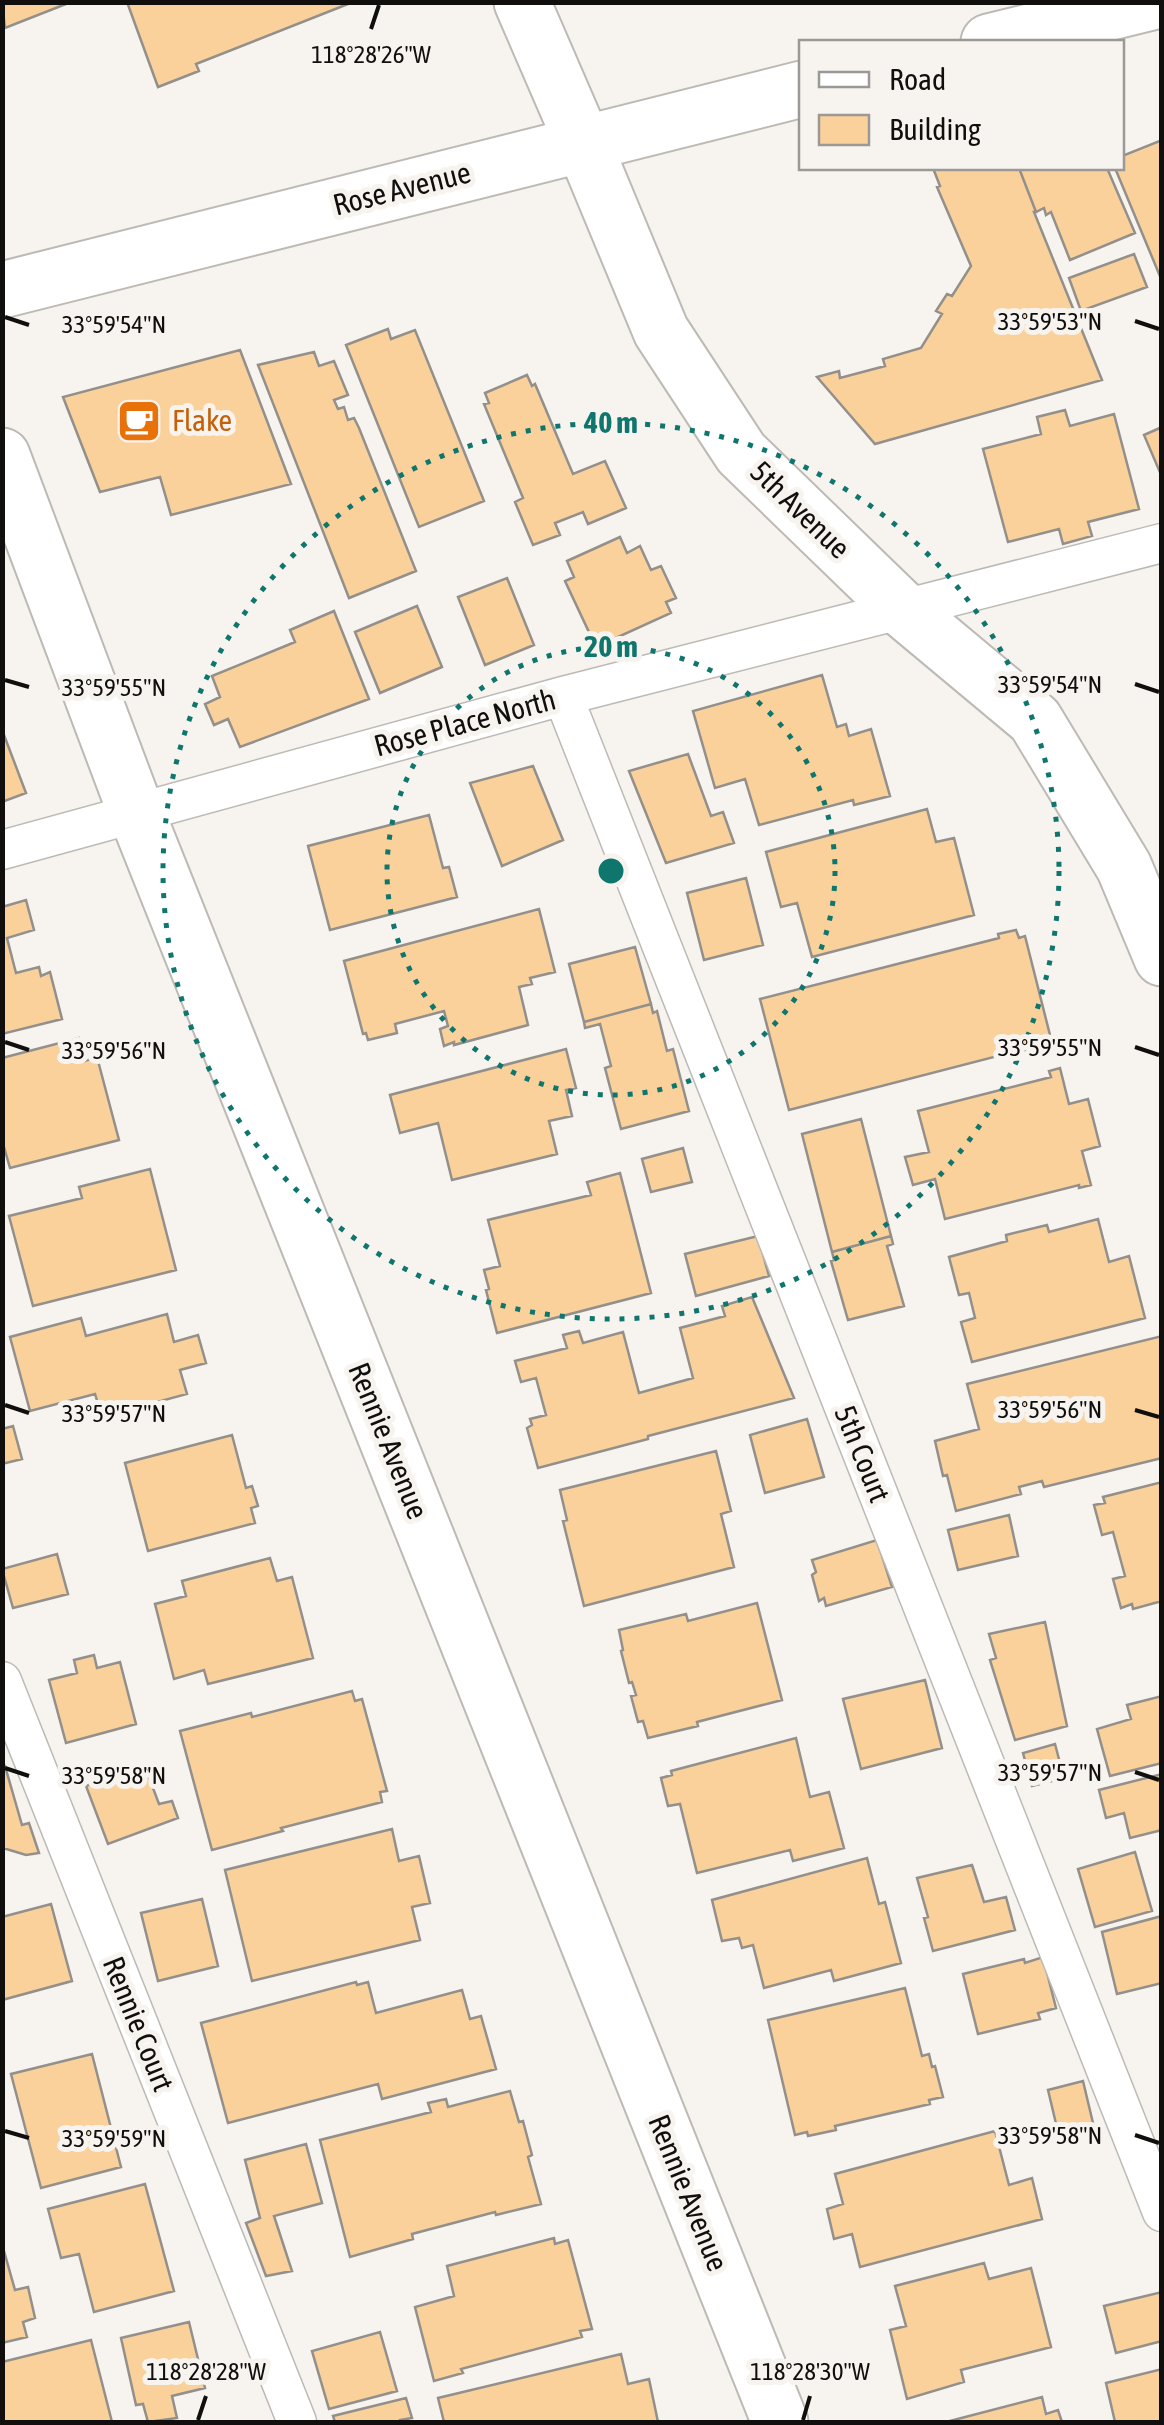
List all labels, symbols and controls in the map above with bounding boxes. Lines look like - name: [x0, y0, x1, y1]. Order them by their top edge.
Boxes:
- text: 118°28'26"W: [311, 40, 432, 68]
- legend: [799, 40, 1124, 170]
- text: Road: [889, 62, 946, 96]
- text: Building: [889, 112, 981, 146]
- street label: Rose Avenue: [329, 155, 474, 222]
- text: 33°59'53"N: [998, 307, 1102, 335]
- text: 33°59'54"N: [62, 310, 166, 338]
- cafe icon: Flake: [116, 398, 162, 444]
- place label: Flake: [172, 403, 232, 437]
- text: 40 m: [583, 405, 638, 439]
- street label: 5th Avenue: [744, 454, 857, 565]
- text: 20 m: [584, 629, 638, 663]
- text: 33°59'54"N: [998, 670, 1102, 698]
- text: 33°59'55"N: [62, 673, 166, 701]
- street label: Rose Place North: [370, 681, 559, 763]
- centre of rings: [593, 853, 629, 889]
- text: 33°59'55"N: [998, 1033, 1102, 1061]
- text: 33°59'56"N: [62, 1036, 166, 1064]
- street label: Rennie Avenue: [342, 1358, 436, 1524]
- text: 33°59'56"N: [998, 1395, 1102, 1423]
- text: 33°59'57"N: [62, 1399, 166, 1427]
- street label: 5th Court: [828, 1401, 898, 1507]
- text: 33°59'57"N: [998, 1758, 1102, 1786]
- text: 33°59'58"N: [62, 1761, 166, 1789]
- street label: Rennie Court: [97, 1952, 181, 2096]
- street label: Rennie Avenue: [642, 2110, 736, 2276]
- text: 33°59'58"N: [998, 2121, 1102, 2149]
- text: 33°59'59"N: [62, 2124, 166, 2152]
- text: 118°28'28"W: [146, 2357, 267, 2385]
- text: 118°28'30"W: [750, 2357, 871, 2385]

